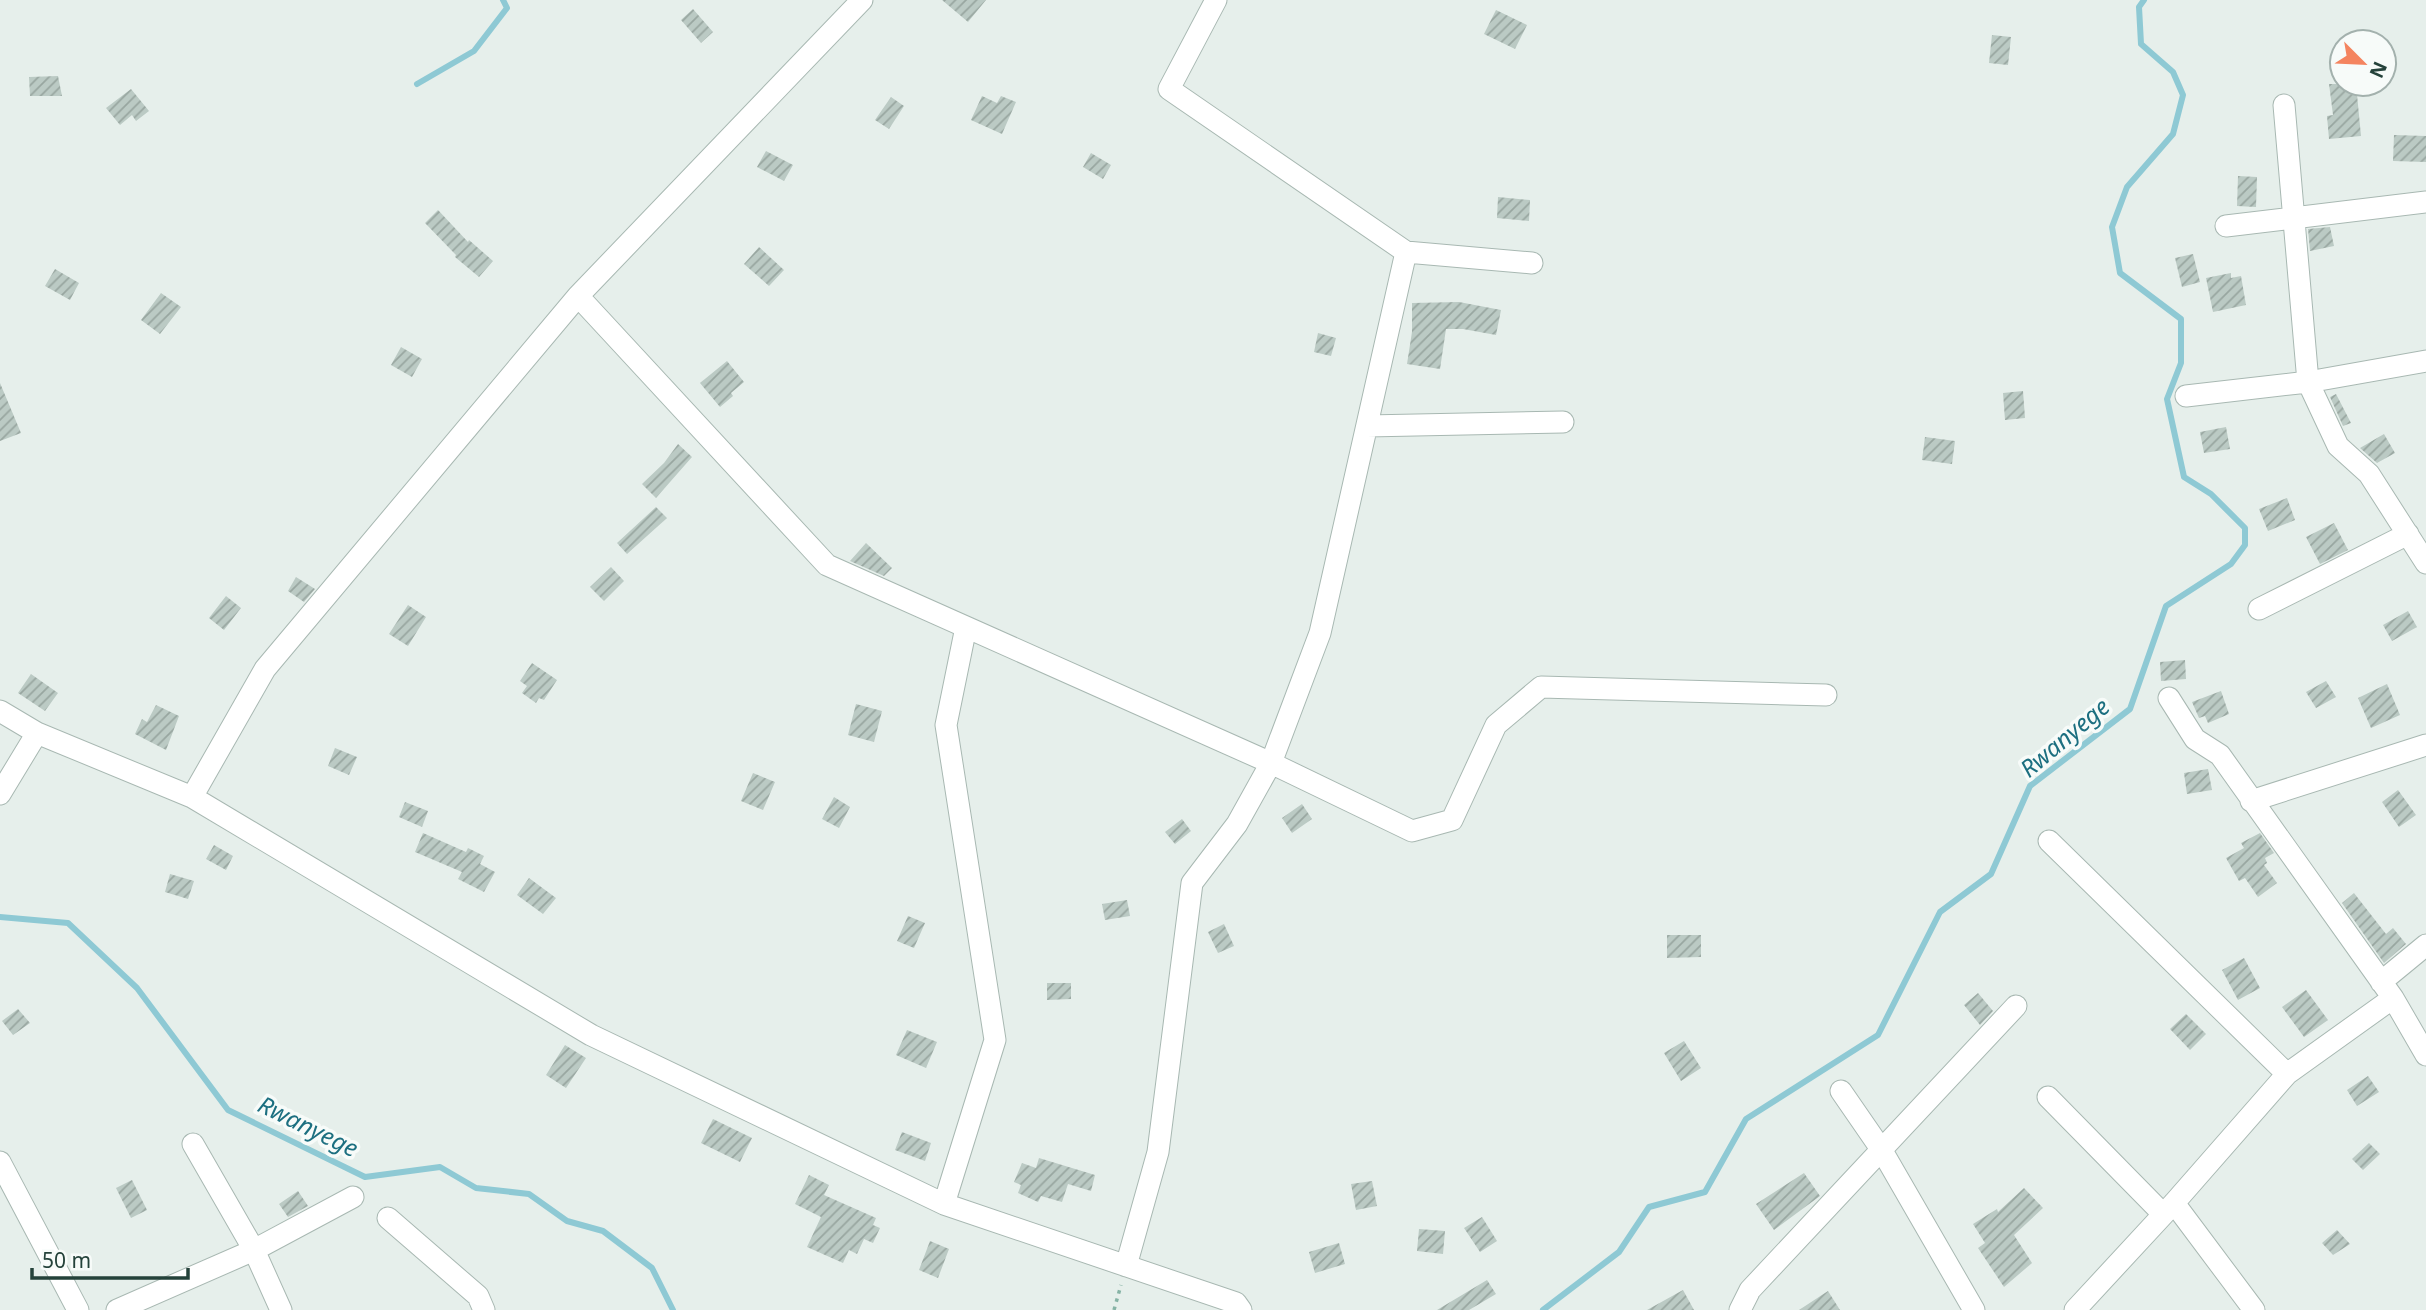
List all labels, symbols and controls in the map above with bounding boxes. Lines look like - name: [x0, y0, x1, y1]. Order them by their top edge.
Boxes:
- north arrow: [2328, 28, 2398, 98]
- text: N: [2364, 58, 2394, 82]
- water label: Rwanyege: [2012, 690, 2116, 784]
- water label: Rwanyege: [253, 1087, 364, 1164]
- scale bar: [32, 1236, 187, 1280]
- text: 50 m: [42, 1246, 91, 1274]

